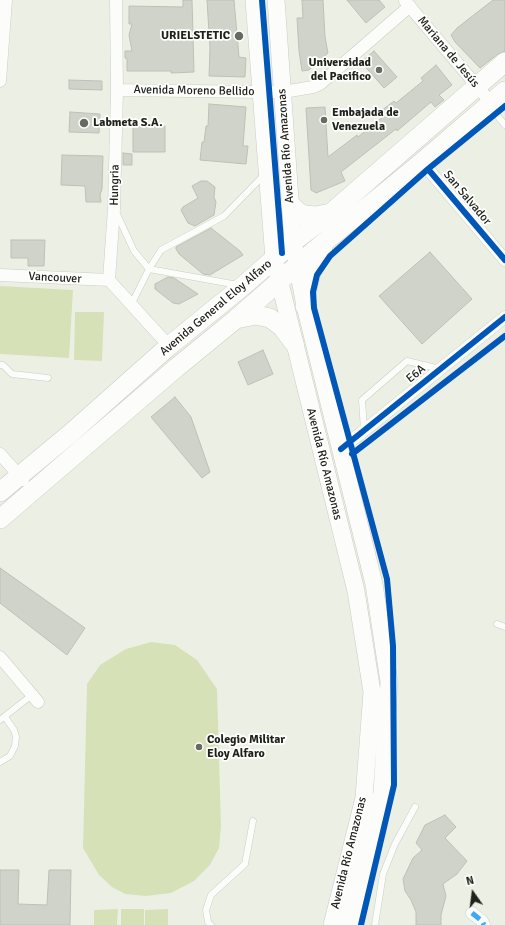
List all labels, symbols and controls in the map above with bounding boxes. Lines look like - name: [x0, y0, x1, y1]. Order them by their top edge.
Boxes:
- street label: Mariana de Jesús: [414, 13, 482, 91]
- place label: URIELSTETIC: [161, 29, 230, 43]
- marker: URIELSTETIC: [233, 30, 245, 42]
- place label: Universidad del Pacifico: [309, 56, 371, 84]
- marker: Universidad del Pacifico: [374, 65, 384, 75]
- street label: Avenida Moreno Bellido: [133, 83, 255, 99]
- street label: Avenida Río Amazonas: [275, 88, 297, 204]
- place label: Embajada de Venezuela: [332, 106, 399, 134]
- marker: Embajada de Venezuela: [319, 115, 329, 125]
- place label: Labmeta S.A.: [93, 116, 163, 130]
- marker: Labmeta S.A.: [78, 117, 90, 129]
- street label: Hungria: [107, 164, 123, 206]
- street label: San Salvador: [440, 168, 494, 228]
- street label: Avenida General Eloy Alfaro: [157, 257, 275, 359]
- street label: Vancouver: [28, 269, 82, 287]
- street label: E6A: [403, 362, 429, 386]
- street label: Avenida Río Amazonas: [303, 406, 345, 522]
- place label: Colegio Militar Eloy Alfaro: [207, 733, 285, 761]
- marker: Colegio Militar Eloy Alfaro: [194, 742, 204, 752]
- street label: Avenida Río Amazonas: [328, 795, 370, 911]
- north arrow: [453, 873, 493, 913]
- text: N: [465, 874, 475, 888]

